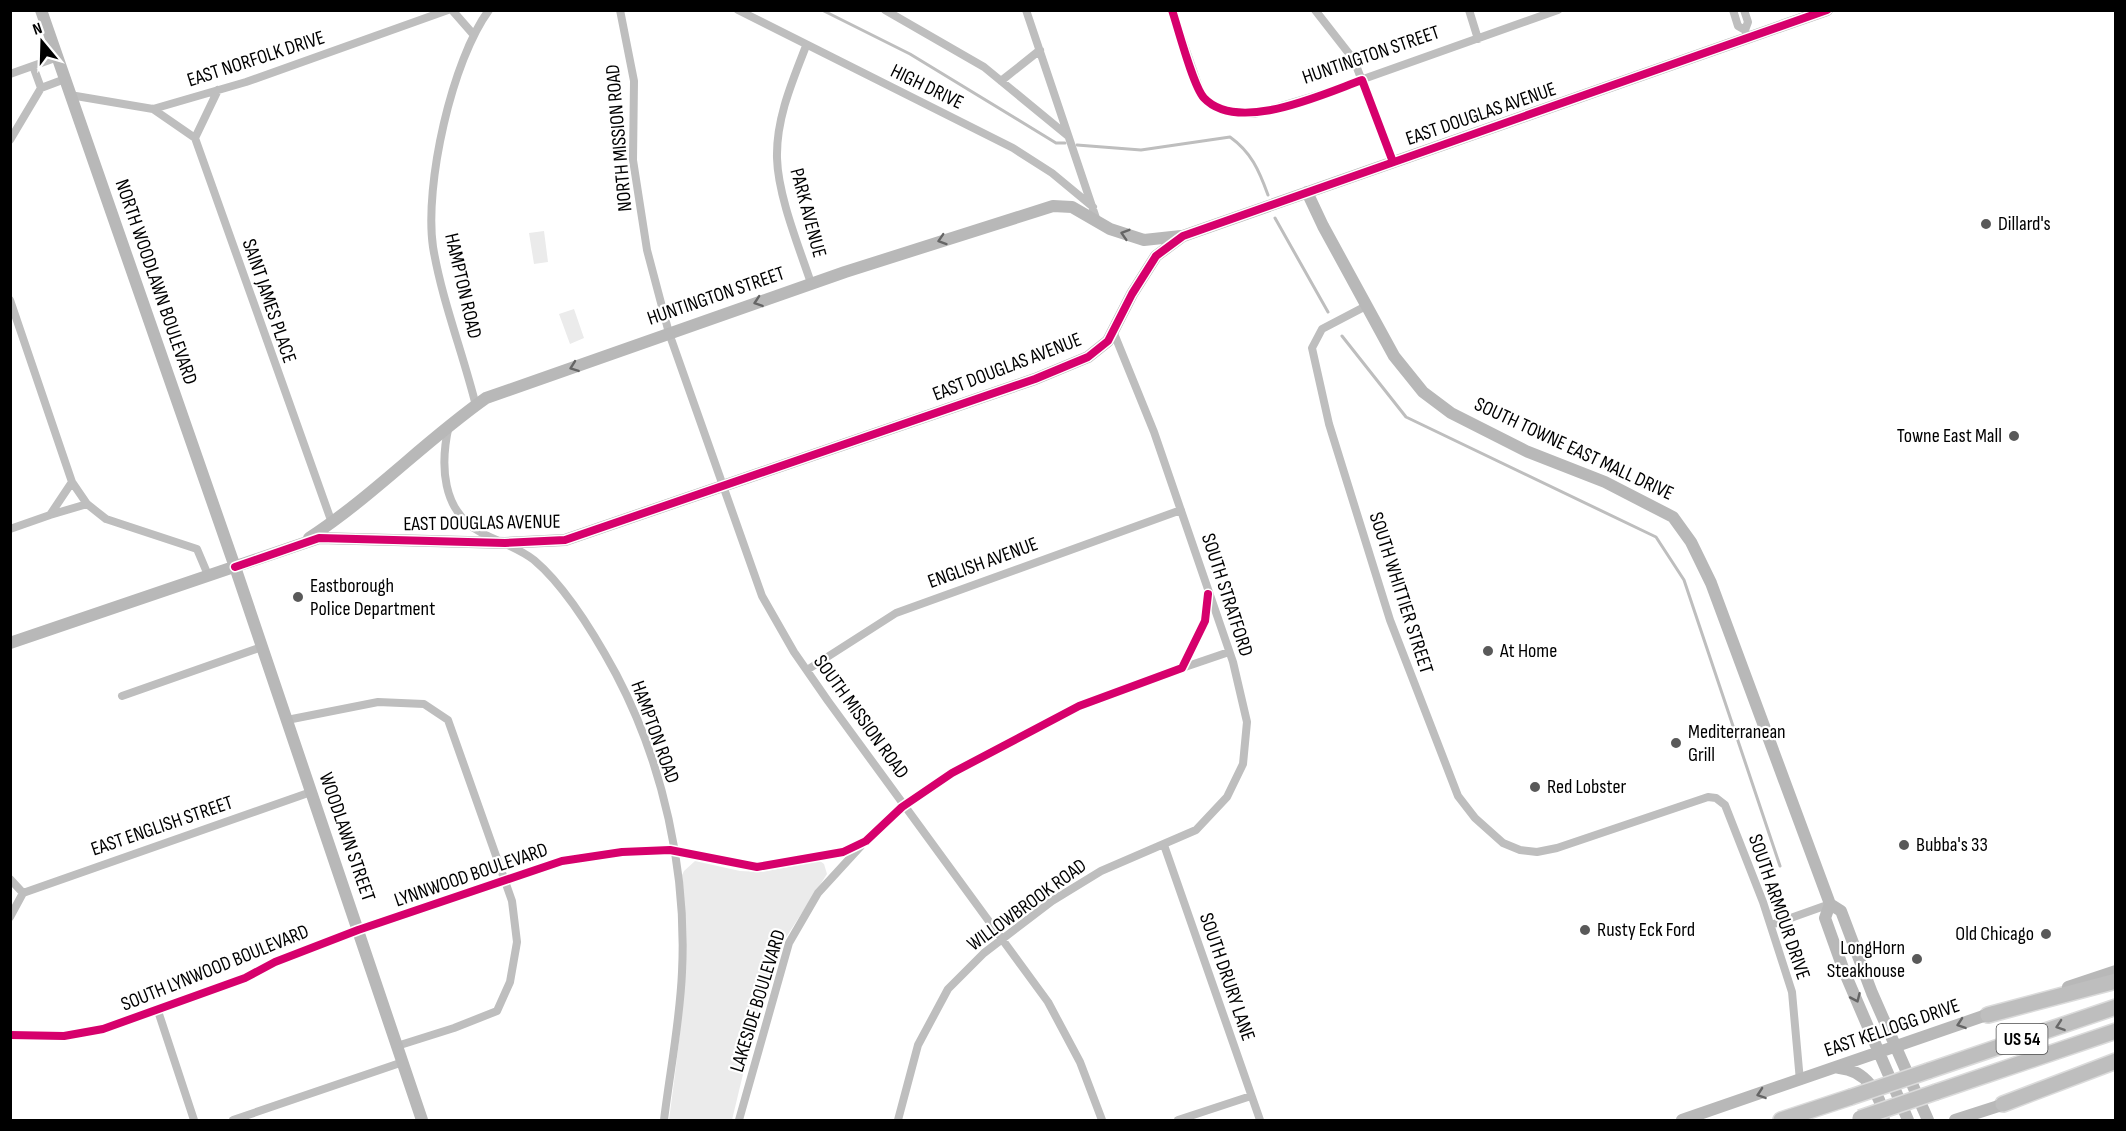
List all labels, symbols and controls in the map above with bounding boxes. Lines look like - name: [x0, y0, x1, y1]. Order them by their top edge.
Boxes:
- north arrow: [12, 12, 72, 72]
- text: N: [30, 19, 45, 40]
- street label: HUNTINGTON STREET: [1299, 20, 1443, 90]
- street label: EAST NORFOLK DRIVE: [184, 25, 328, 93]
- street label: HIGH DRIVE: [887, 59, 967, 115]
- street label: NORTH MISSION ROAD: [601, 63, 637, 213]
- street label: EAST DOUGLAS AVENUE: [1403, 77, 1559, 151]
- street label: PARK AVENUE: [785, 166, 831, 260]
- street label: NORTH WOODLAWN BOULEVARD: [110, 176, 202, 388]
- place label: Dillard's: [1998, 212, 2051, 236]
- marker: Dillard's: [1979, 217, 1993, 231]
- one-way arrow: [1120, 229, 1131, 241]
- street label: HAMPTON ROAD: [439, 231, 487, 341]
- one-way arrow: [937, 232, 948, 245]
- street label: SAINT JAMES PLACE: [237, 236, 301, 366]
- street label: HUNTINGTON STREET: [644, 261, 788, 331]
- one-way arrow: [753, 295, 764, 308]
- street label: EAST DOUGLAS AVENUE: [929, 328, 1085, 406]
- one-way arrow: [569, 360, 580, 373]
- street label: SOUTH TOWNE EAST MALL DRIVE: [1471, 392, 1677, 506]
- place label: Towne East Mall: [1897, 424, 2002, 448]
- marker: Towne East Mall: [2007, 429, 2021, 443]
- street label: SOUTH WHITTIER STREET: [1364, 509, 1438, 677]
- street label: EAST DOUGLAS AVENUE: [403, 510, 561, 536]
- street label: SOUTH STRATFORD: [1196, 531, 1258, 659]
- street label: ENGLISH AVENUE: [925, 532, 1041, 594]
- place label: Eastborough Police Department: [310, 574, 435, 621]
- marker: Eastborough Police Department: [291, 590, 305, 604]
- place label: At Home: [1499, 639, 1557, 663]
- marker: At Home: [1481, 644, 1495, 658]
- street label: SOUTH MISSION ROAD: [808, 650, 914, 784]
- street label: HAMPTON ROAD: [625, 677, 685, 787]
- place label: Mediterranean Grill: [1688, 720, 1786, 767]
- marker: Mediterranean Grill: [1669, 736, 1683, 750]
- street label: WOODLAWN STREET: [314, 769, 380, 905]
- place label: Red Lobster: [1547, 775, 1626, 799]
- marker: Red Lobster: [1528, 780, 1542, 794]
- street label: EAST ENGLISH STREET: [88, 790, 236, 862]
- street label: SOUTH ARMOUR DRIVE: [1743, 831, 1815, 983]
- place label: Bubba's 33: [1916, 833, 1988, 857]
- street label: LYNNWOOD BOULEVARD: [391, 837, 551, 913]
- marker: Bubba's 33: [1897, 838, 1911, 852]
- street label: WILLOWBROOK ROAD: [963, 854, 1091, 956]
- street label: SOUTH DRURY LANE: [1194, 910, 1260, 1044]
- place label: Rusty Eck Ford: [1597, 918, 1695, 942]
- street label: SOUTH LYNWOOD BOULEVARD: [118, 919, 312, 1017]
- place label: Old Chicago: [1955, 922, 2034, 946]
- marker: Rusty Eck Ford: [1578, 923, 1592, 937]
- street label: LAKESIDE BOULEVARD: [725, 927, 791, 1075]
- marker: Old Chicago: [2039, 927, 2053, 941]
- place label: LongHorn Steakhouse: [1827, 936, 1905, 983]
- marker: LongHorn Steakhouse: [1910, 952, 1924, 966]
- one-way arrow: [1849, 992, 1861, 1003]
- street label: EAST KELLOGG DRIVE: [1821, 994, 1963, 1062]
- one-way arrow: [1956, 1017, 1967, 1029]
- one-way arrow: [2055, 1018, 2066, 1031]
- road number: US 54: [1996, 1024, 2048, 1054]
- one-way arrow: [1756, 1086, 1767, 1099]

